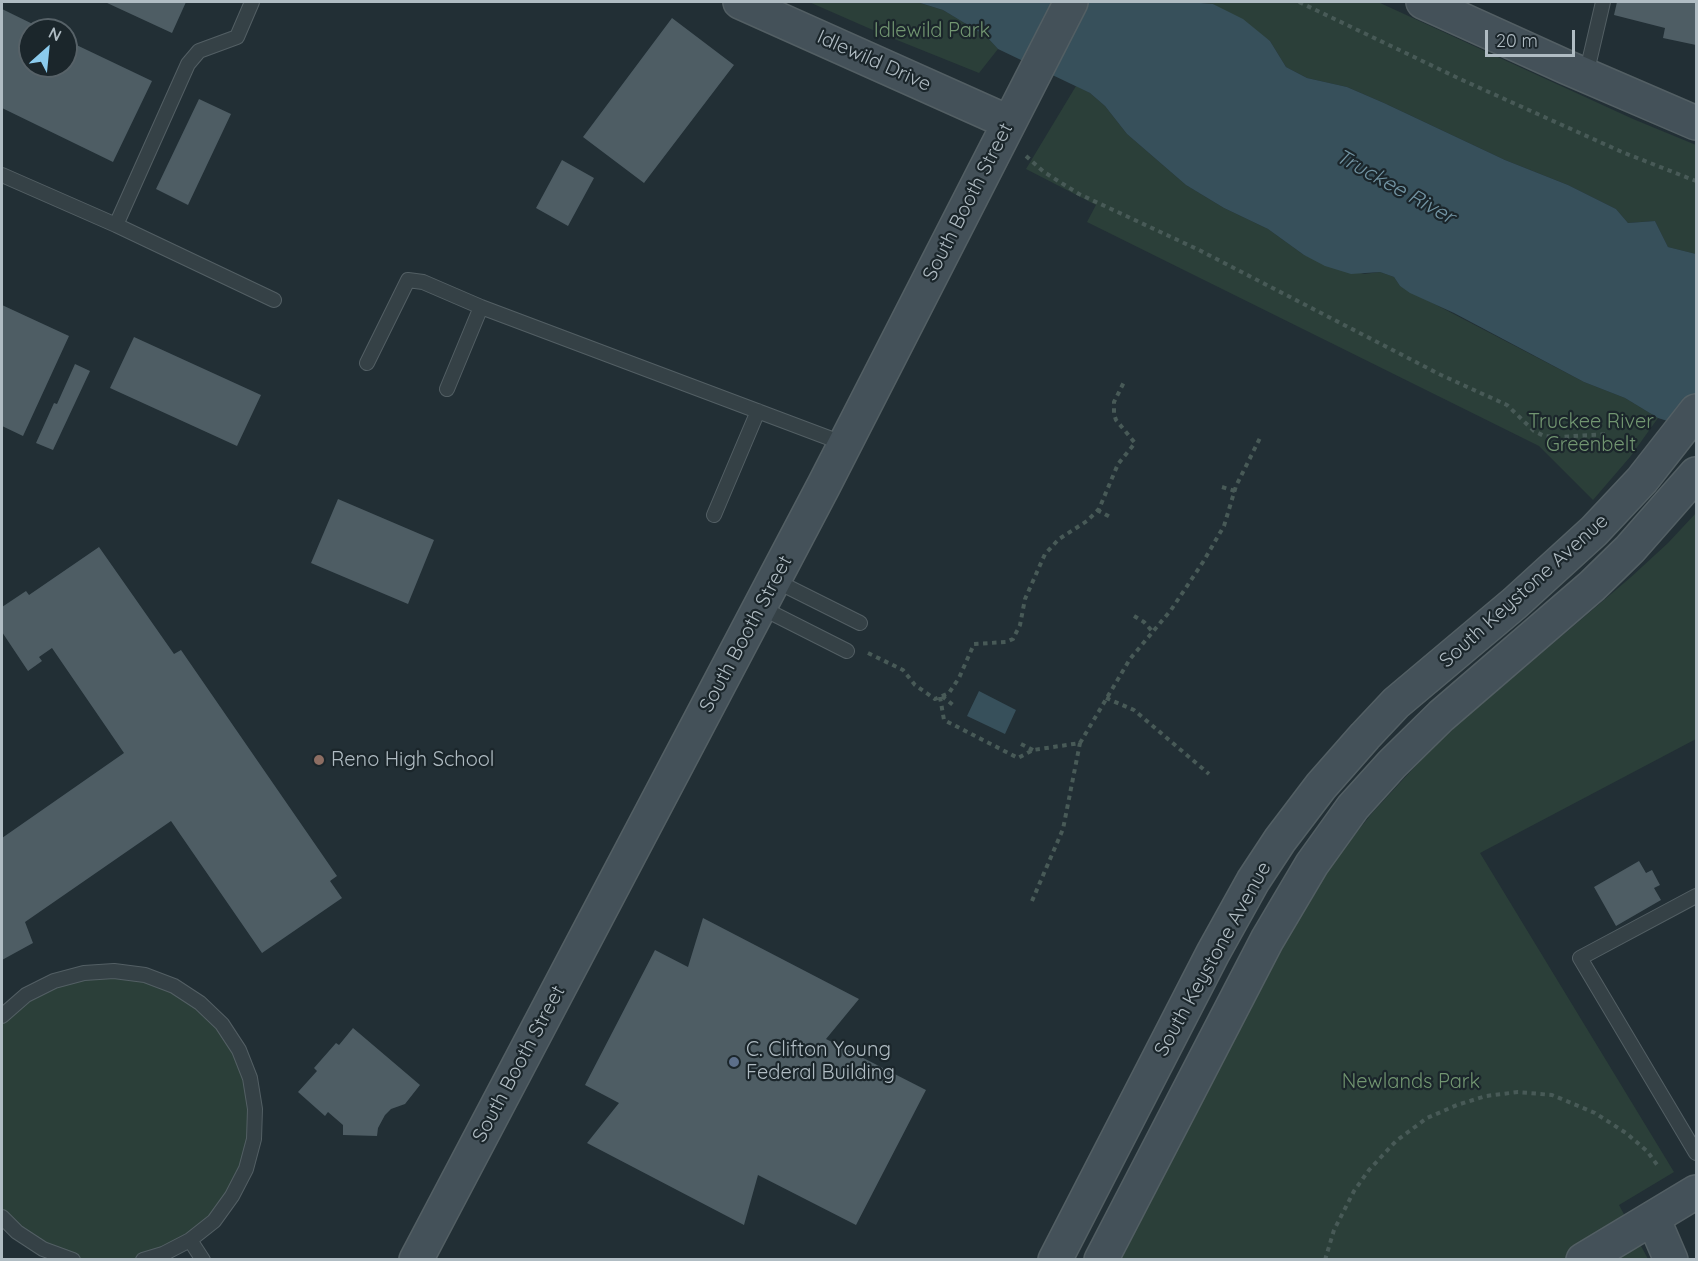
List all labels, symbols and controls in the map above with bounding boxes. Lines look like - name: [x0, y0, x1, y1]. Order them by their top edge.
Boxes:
- north arrow: [18, 18, 78, 78]
- scale bar: [1488, 18, 1578, 56]
- park label: Idlewild Park: [874, 19, 990, 43]
- text: N: [45, 22, 65, 45]
- street label: Idlewild Drive: [813, 25, 935, 97]
- text: 20 m: [1496, 29, 1538, 52]
- street label: South Booth Street: [918, 119, 1018, 285]
- water label: Truckee River: [1331, 144, 1459, 230]
- park label: Truckee River Greenbelt: [1528, 410, 1654, 457]
- street label: South Keystone Avenue: [1435, 509, 1613, 673]
- street label: South Booth Street: [695, 552, 797, 716]
- place label: Reno High School: [331, 748, 494, 772]
- marker: Reno High School: [312, 753, 326, 767]
- street label: South Keystone Avenue: [1150, 858, 1276, 1060]
- street label: South Booth Street: [468, 982, 570, 1146]
- place label: C. Clifton Young Federal Building: [746, 1038, 895, 1085]
- marker: C. Clifton Young Federal Building: [727, 1055, 741, 1069]
- park label: Newlands Park: [1342, 1070, 1480, 1094]

